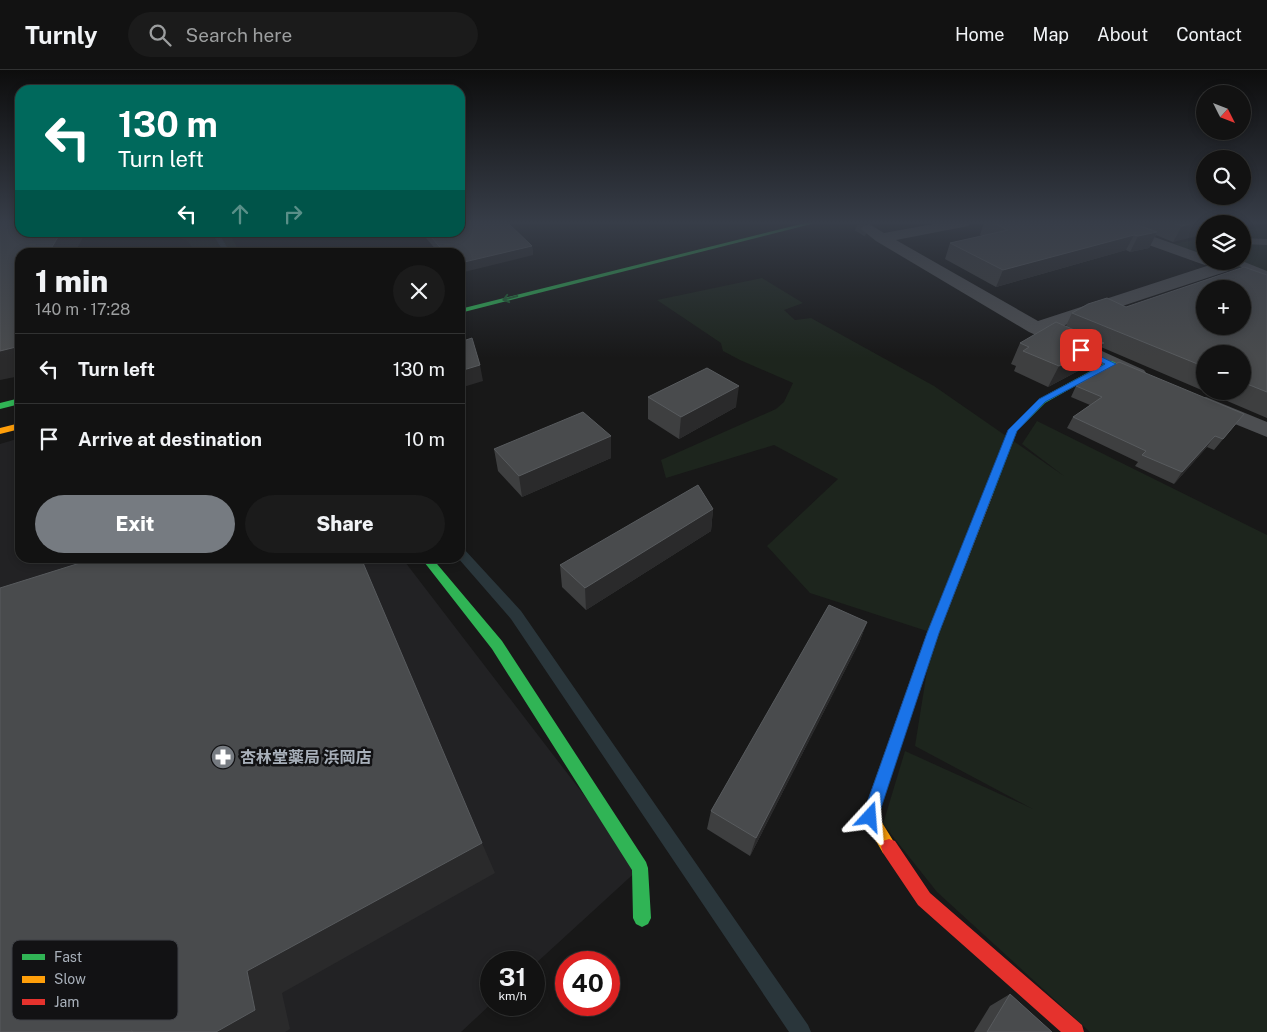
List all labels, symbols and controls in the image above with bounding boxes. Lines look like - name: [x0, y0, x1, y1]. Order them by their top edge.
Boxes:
- search box: [128, 12, 478, 57]
- text: Turnly: [25, 21, 98, 49]
- icon: search: [146, 21, 174, 49]
- text: Search here: [186, 24, 292, 46]
- text: Home: [955, 24, 1005, 45]
- text: Map: [1033, 24, 1069, 45]
- text: About: [1097, 24, 1148, 45]
- text: Contact: [1176, 24, 1242, 45]
- north arrow: [1196, 85, 1251, 140]
- map controls: [1196, 85, 1251, 400]
- text: 130 m: [118, 104, 218, 145]
- icon: left: [35, 105, 100, 170]
- text: Turn left: [118, 146, 204, 172]
- button: search: [1196, 150, 1251, 205]
- icon: left: [173, 200, 201, 228]
- icon: ahead: [226, 200, 254, 228]
- icon: right: [279, 200, 307, 228]
- button: layers: [1196, 215, 1251, 270]
- text: 1 min: [35, 263, 108, 299]
- button: close: [393, 265, 445, 317]
- button: +: [1196, 280, 1251, 335]
- one-way arrow: [502, 294, 518, 304]
- text: 140 m · 17:28: [35, 300, 130, 319]
- pin: [1060, 329, 1102, 371]
- icon: arrive: [1067, 336, 1095, 364]
- button: −: [1196, 345, 1251, 400]
- icon: left: [35, 355, 63, 383]
- text: Turn left: [78, 358, 155, 380]
- text: 130 m: [393, 358, 445, 380]
- icon: arrive: [35, 425, 63, 453]
- text: Arrive at destination: [78, 428, 262, 450]
- text: 10 m: [405, 428, 445, 450]
- button: Exit: [35, 495, 235, 553]
- button: Share: [245, 495, 445, 553]
- pharmacy icon: 杏林堂薬局 浜岡店: [210, 744, 236, 770]
- place label: 杏林堂薬局 浜岡店: [240, 748, 372, 767]
- position arrow: [843, 790, 895, 842]
- legend: [12, 940, 178, 1020]
- text: Fast: [54, 949, 82, 965]
- speed limit sign: 40: [555, 951, 620, 1016]
- text: 31: [499, 962, 526, 992]
- text: Slow: [54, 971, 86, 987]
- text: km/h: [498, 989, 527, 1003]
- text: Jam: [54, 994, 79, 1010]

